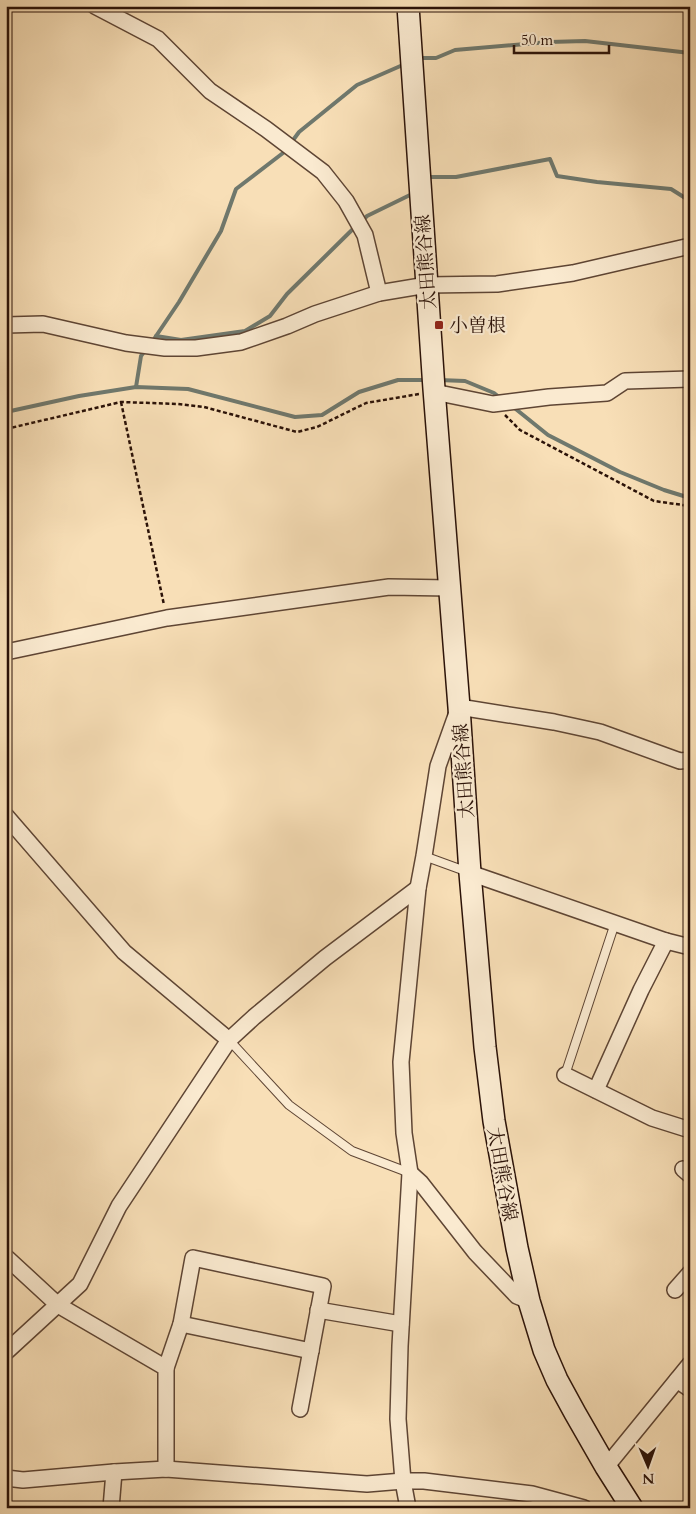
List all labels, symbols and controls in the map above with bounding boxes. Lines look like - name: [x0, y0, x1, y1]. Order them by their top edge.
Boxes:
- scale bar: [514, 22, 608, 54]
- text: 50 m: [521, 30, 553, 50]
- street label: 太田熊谷線: [410, 214, 442, 310]
- place label: 小曽根: [449, 313, 506, 339]
- marker: 小曽根: [433, 319, 445, 331]
- street label: 太田熊谷線: [448, 723, 480, 819]
- street label: 太田熊谷線: [481, 1125, 523, 1223]
- north arrow: [624, 1442, 674, 1492]
- text: N: [642, 1469, 655, 1488]

